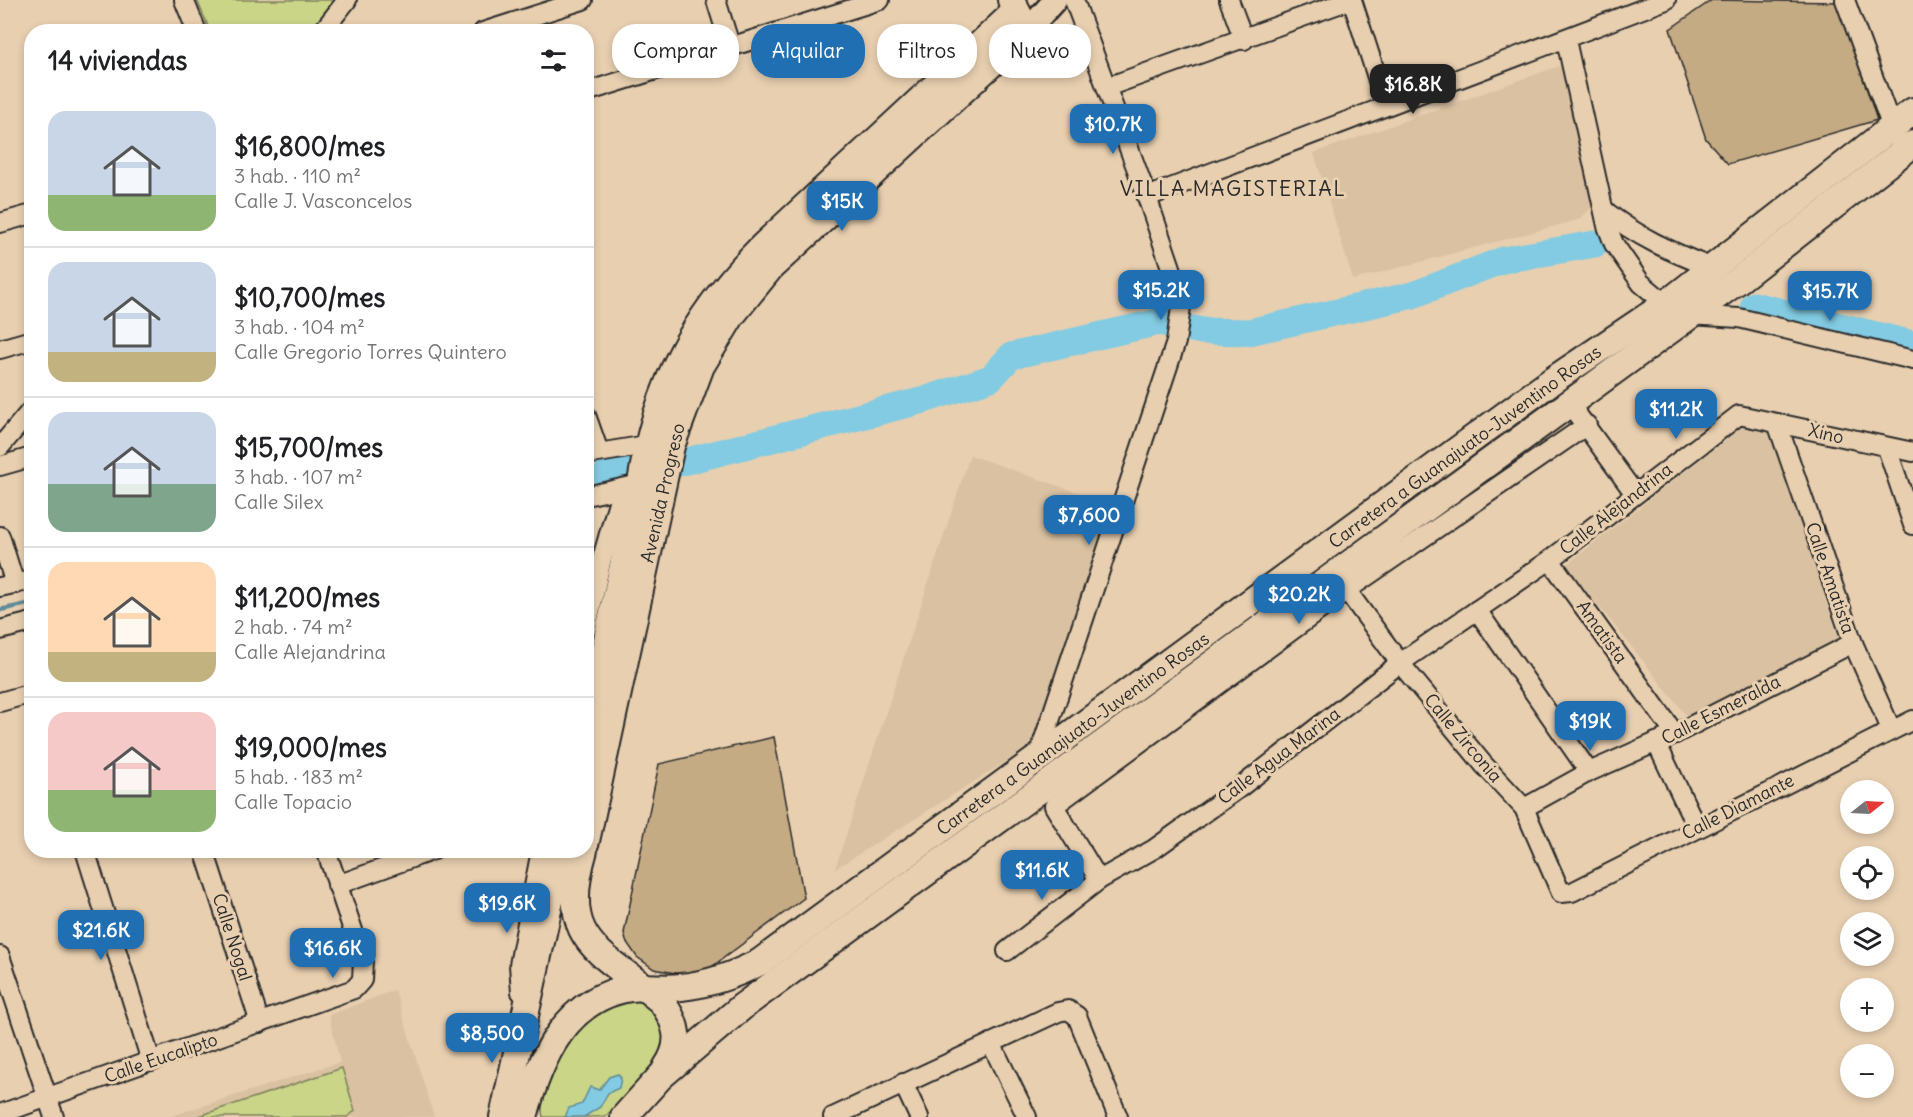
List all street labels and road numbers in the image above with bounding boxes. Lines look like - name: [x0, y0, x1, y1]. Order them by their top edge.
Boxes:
- street label: Carretera a Guanajuato-Juventino Rosas: [1324, 340, 1605, 553]
- street label: Xino: [1806, 418, 1846, 449]
- street label: Avenida Progreso: [635, 421, 690, 565]
- street label: Calle Alejandrina: [1555, 457, 1677, 560]
- street label: Calle Amatista: [1801, 519, 1860, 637]
- street label: Amatista: [1572, 596, 1633, 668]
- street label: Carretera a Guanajuato-Juventino Rosas: [932, 627, 1213, 840]
- street label: Calle Esmeralda: [1657, 670, 1784, 749]
- street label: Calle Zirconia: [1419, 688, 1507, 787]
- street label: Calle Agua Marina: [1213, 702, 1345, 809]
- street label: Calle Diamante: [1678, 768, 1798, 845]
- street label: Calle Nogal: [208, 890, 257, 984]
- street label: Calle Eucalipto: [101, 1027, 221, 1088]

